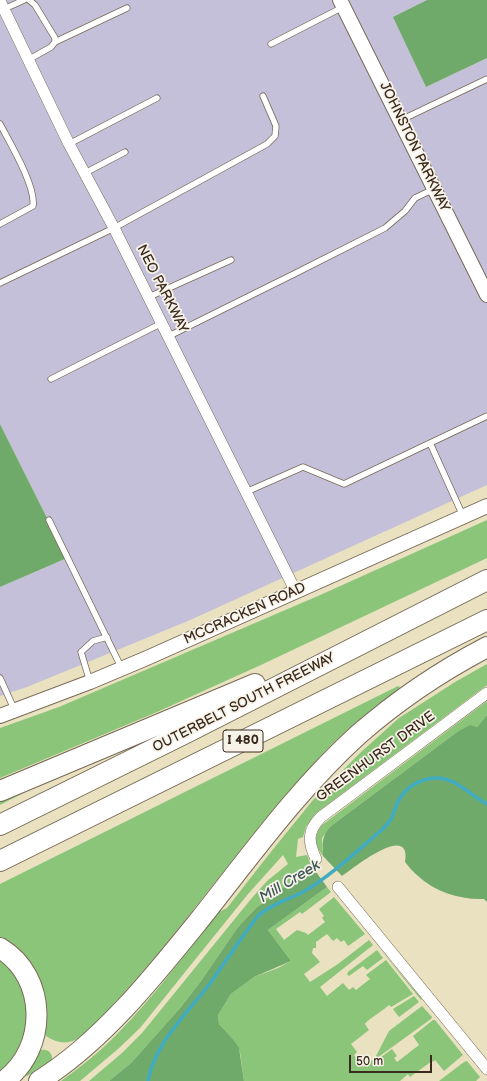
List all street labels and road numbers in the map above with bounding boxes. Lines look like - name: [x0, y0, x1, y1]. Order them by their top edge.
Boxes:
- street label: JOHNSTON PARKWAY: [375, 80, 453, 214]
- street label: NEO PARKWAY: [133, 242, 191, 336]
- street label: MCCRACKEN ROAD: [181, 580, 309, 648]
- street label: OUTERBELT SOUTH FREEWAY: [150, 650, 338, 756]
- street label: GREENHURST DRIVE: [313, 708, 439, 806]
- road number: I 480: [223, 730, 263, 752]

